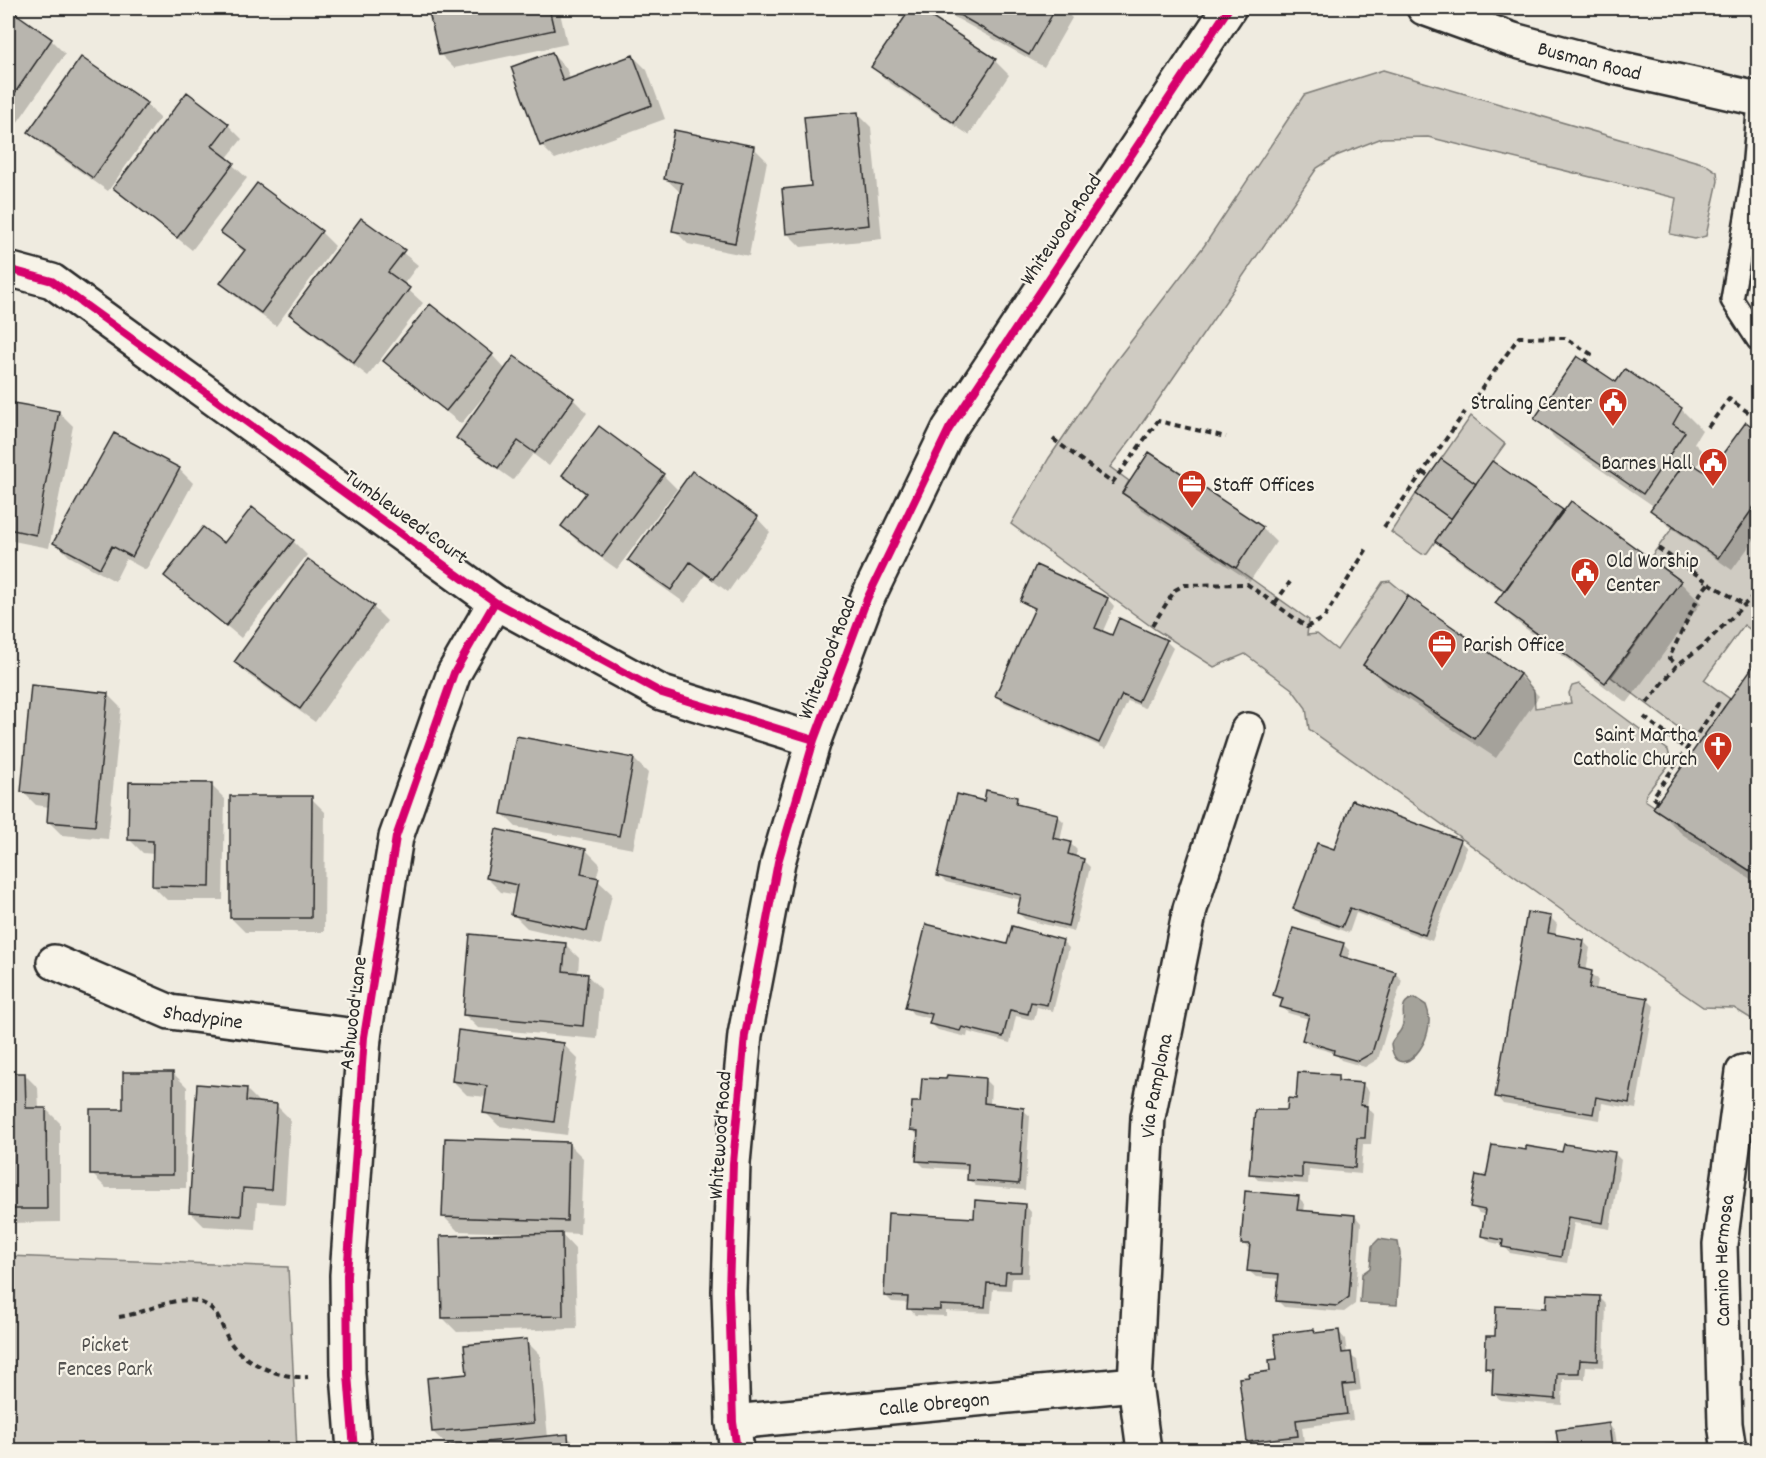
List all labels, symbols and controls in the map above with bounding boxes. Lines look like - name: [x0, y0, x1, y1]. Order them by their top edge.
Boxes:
- street label: Busman Road: [1534, 35, 1644, 91]
- street label: Whitewood Road: [1014, 169, 1111, 292]
- public building icon: Straling Center: [1597, 386, 1629, 428]
- place label: Straling Center: [1471, 390, 1592, 420]
- public building icon: Barnes Hall: [1697, 446, 1729, 488]
- place label: Barnes Hall: [1601, 450, 1692, 480]
- street label: Tumbleweed Court: [337, 463, 473, 574]
- office icon: Staff Offices: [1176, 468, 1208, 510]
- place label: Staff Offices: [1213, 472, 1315, 502]
- place label: Old Worship Center: [1606, 548, 1699, 602]
- public building icon: Old Worship Center: [1569, 556, 1601, 598]
- street label: Whitewood Road: [792, 594, 866, 725]
- office icon: Parish Office: [1426, 628, 1458, 670]
- place label: Parish Office: [1463, 632, 1565, 662]
- place label: Saint Martha Catholic Church: [1573, 722, 1698, 776]
- church icon: Saint Martha Catholic Church: [1702, 730, 1734, 772]
- street label: Ashwood Lane: [333, 955, 377, 1072]
- street label: Shadypine: [157, 999, 244, 1039]
- street label: Via Pamplona: [1135, 1030, 1183, 1139]
- street label: Whitewood Road: [703, 1070, 741, 1200]
- street label: Camino Hermosa: [1708, 1192, 1745, 1327]
- park label: Picket Fences Park: [57, 1332, 153, 1386]
- street label: Calle Obregon: [878, 1386, 991, 1426]

